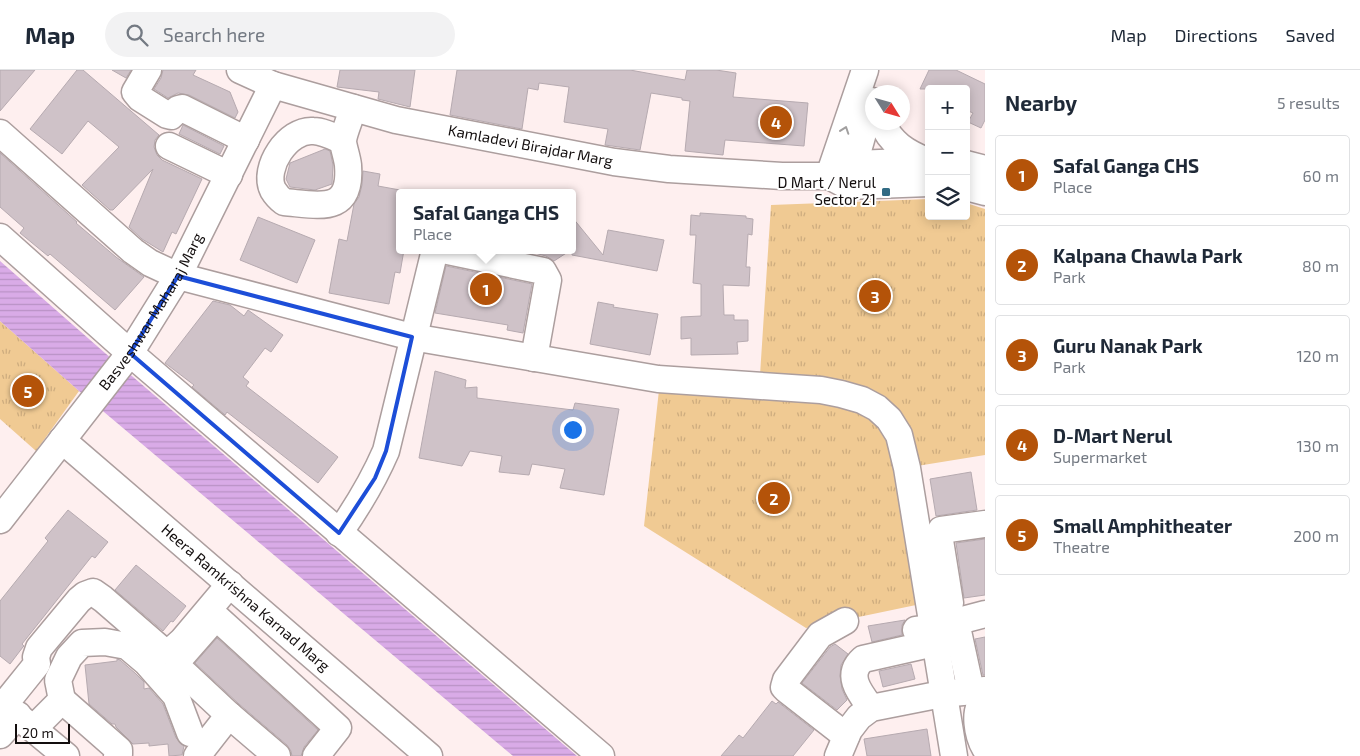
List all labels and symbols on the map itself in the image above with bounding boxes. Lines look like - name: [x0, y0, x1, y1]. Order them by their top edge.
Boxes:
- north arrow: [865, 85, 910, 130]
- pin: 4: [760, 103, 792, 141]
- street label: Kamladevi Birajdar Marg: [447, 120, 615, 170]
- one-way arrow: [839, 126, 849, 135]
- place label: D Mart / Nerul Sector 21: [777, 173, 877, 208]
- marker: D Mart / Nerul Sector 21: [880, 186, 892, 198]
- street label: Basveshwar Maharaj Marg: [95, 229, 206, 393]
- pin: 1: [470, 270, 502, 308]
- pin: 3: [859, 277, 891, 315]
- pin: 5: [12, 372, 44, 410]
- your location: [560, 417, 586, 443]
- pin: 2: [758, 479, 790, 517]
- street label: Heera Ramkrishna Karnad Marg: [158, 520, 334, 675]
- scale bar: [15, 721, 70, 744]

